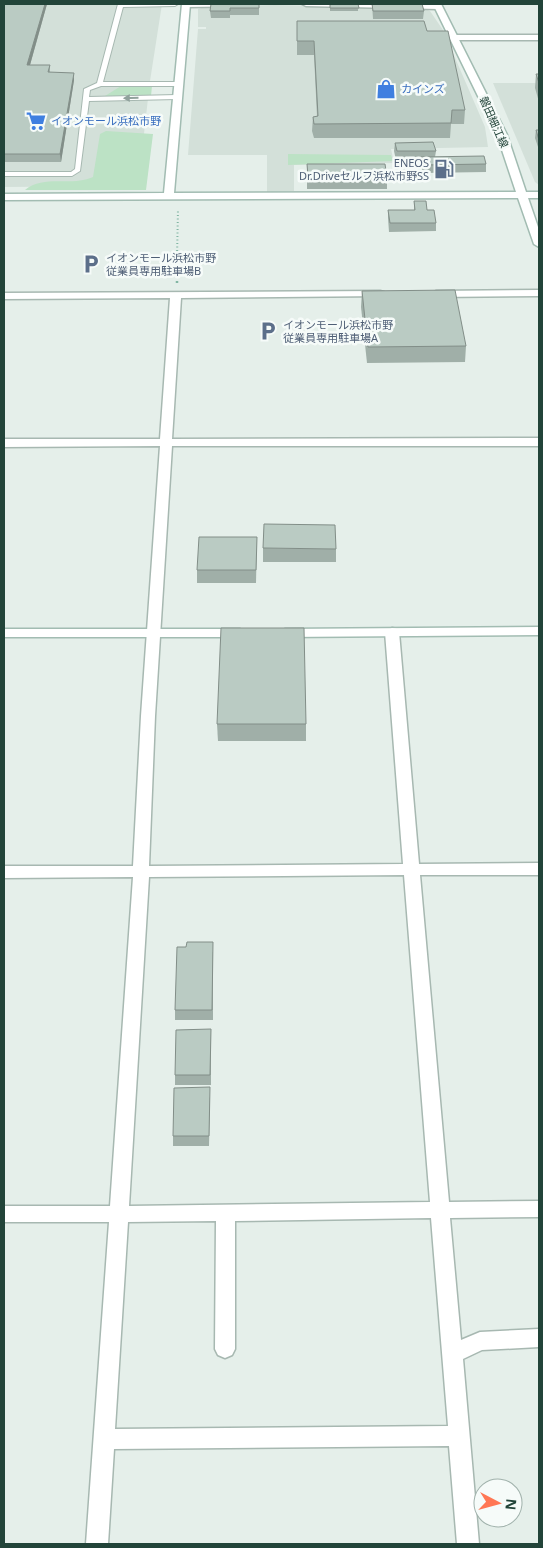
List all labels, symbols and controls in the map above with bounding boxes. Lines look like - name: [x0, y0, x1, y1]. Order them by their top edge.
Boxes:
- shop icon: カインズ: [375, 78, 397, 100]
- place label: カインズ: [401, 81, 445, 96]
- one-way arrow: [123, 94, 139, 102]
- street label: 磐田細江線: [476, 94, 512, 150]
- supermarket icon: イオンモール浜松市野: [25, 110, 47, 132]
- place label: イオンモール浜松市野: [51, 113, 161, 128]
- place label: ENEOS Dr.Driveセルフ浜松市野SS: [299, 155, 429, 183]
- fuel station icon: ENEOS Dr.Driveセルフ浜松市野SS: [433, 158, 455, 180]
- place label: イオンモール浜松市野 従業員専用駐車場B: [106, 250, 216, 278]
- parking icon: イオンモール浜松市野 従業員専用駐車場B: [80, 253, 102, 275]
- place label: イオンモール浜松市野 従業員専用駐車場A: [283, 317, 393, 345]
- parking icon: イオンモール浜松市野 従業員専用駐車場A: [257, 320, 279, 342]
- north arrow: [473, 1478, 523, 1528]
- text: N: [501, 1498, 521, 1511]

